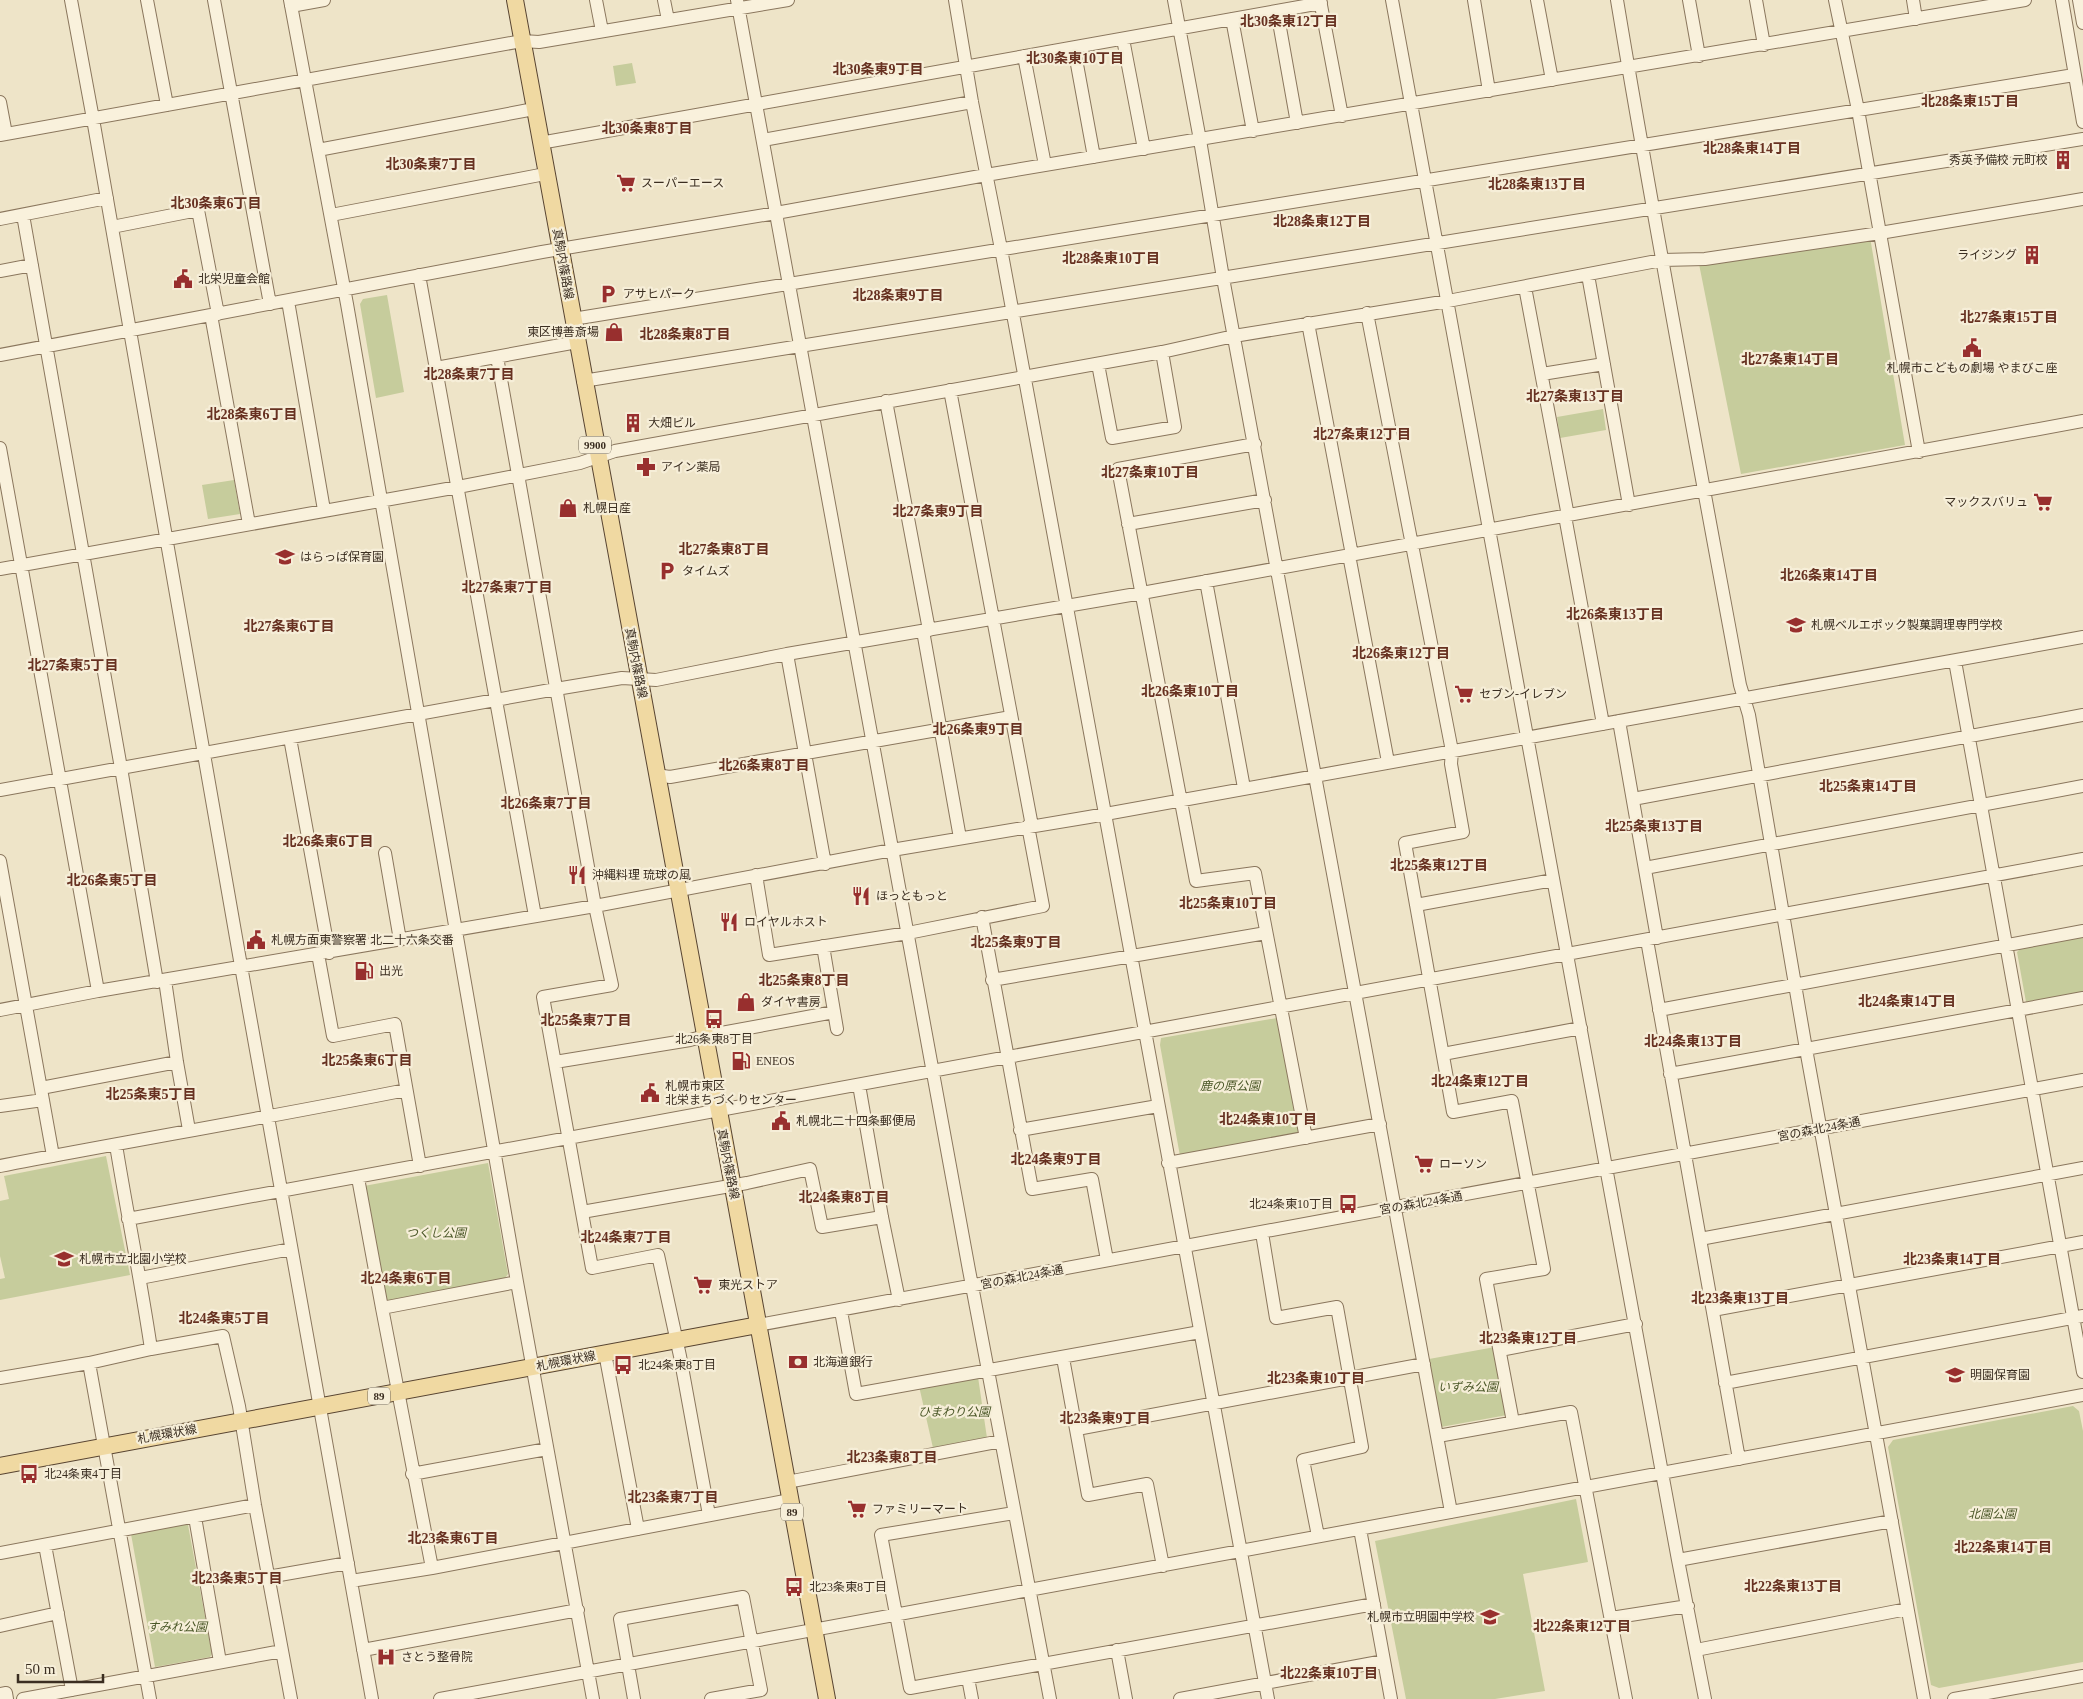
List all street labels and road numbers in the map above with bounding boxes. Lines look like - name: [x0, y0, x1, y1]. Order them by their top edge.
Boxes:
- street label: 真駒内篠路線: [550, 227, 576, 301]
- road number: 9900: [579, 436, 611, 454]
- street label: 真駒内篠路線: [622, 626, 650, 700]
- street label: 宮の森北24条通: [1776, 1114, 1862, 1144]
- street label: 真駒内篠路線: [714, 1127, 742, 1201]
- street label: 宮の森北24条通: [1378, 1189, 1464, 1217]
- street label: 宮の森北24条通: [979, 1262, 1065, 1292]
- street label: 札幌環状線: [535, 1348, 597, 1374]
- road number: 89: [368, 1388, 390, 1404]
- street label: 札幌環状線: [136, 1422, 198, 1446]
- road number: 89: [781, 1504, 803, 1520]

